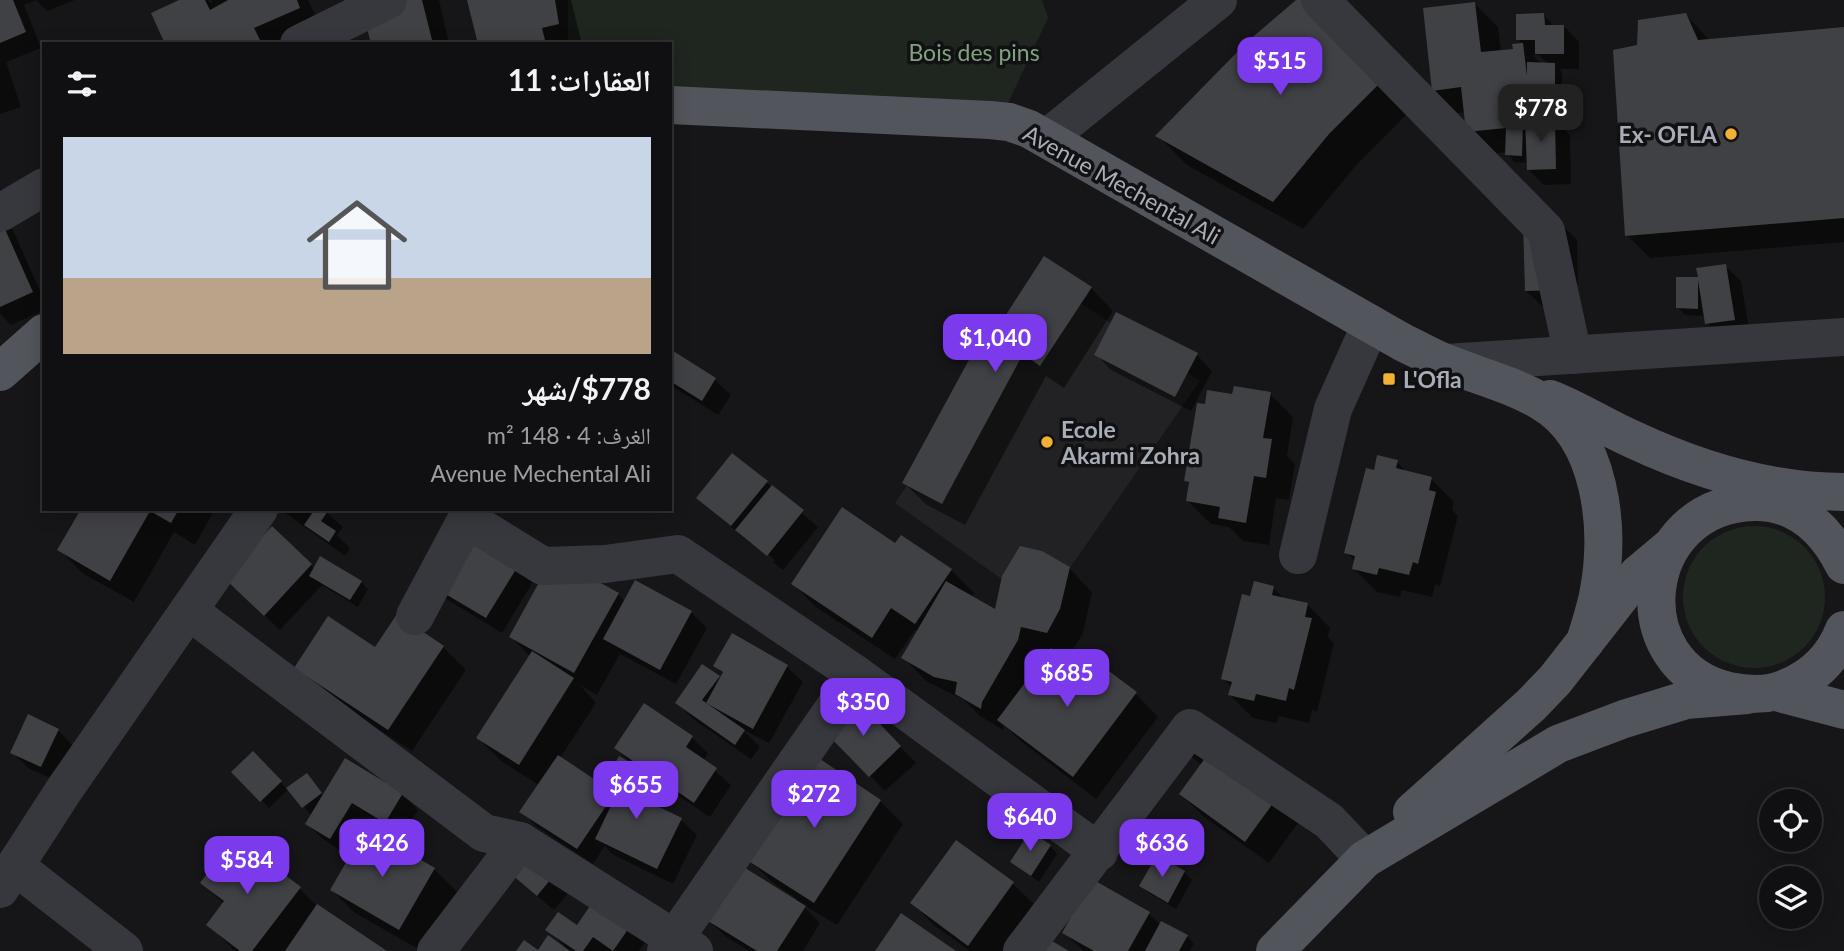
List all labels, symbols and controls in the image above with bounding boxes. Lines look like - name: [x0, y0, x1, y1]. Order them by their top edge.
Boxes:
- park label: Bois des pins: [908, 38, 1040, 66]
- pin: $515: [1239, 38, 1321, 97]
- text: $515: [1253, 46, 1307, 74]
- text: العقارات: 11: [508, 61, 651, 97]
- icon: filters: [63, 65, 101, 103]
- pin: $778: [1500, 85, 1582, 144]
- text: $778: [1514, 93, 1568, 121]
- street label: Avenue Mechental Ali: [1019, 118, 1225, 250]
- place label: Ex- OFLA: [1618, 120, 1718, 148]
- marker: Ex- OFLA: [1723, 126, 1739, 142]
- icon: home: [294, 182, 420, 308]
- pin: $1,040: [938, 314, 1052, 374]
- text: $1,040: [959, 323, 1031, 351]
- place label: L'Ofla: [1403, 365, 1462, 393]
- text: $778/شهر: [523, 370, 651, 406]
- marker: L'Ofla: [1381, 371, 1397, 387]
- place label: Ecole Akarmi Zohra: [1060, 415, 1200, 469]
- text: الغرف: 4 · 148 m²: [487, 421, 651, 449]
- marker: Ecole Akarmi Zohra: [1039, 434, 1055, 450]
- text: Avenue Mechental Ali: [431, 459, 651, 487]
- pin: $685: [1026, 650, 1108, 709]
- text: $685: [1040, 658, 1094, 686]
- pin: $350: [822, 678, 904, 738]
- text: $350: [836, 687, 890, 715]
- pin: $655: [595, 762, 677, 821]
- text: $655: [609, 770, 663, 798]
- pin: $272: [773, 770, 855, 830]
- text: $272: [787, 779, 841, 807]
- map controls: [1759, 789, 1822, 929]
- button: locate: [1759, 789, 1822, 852]
- pin: $640: [989, 794, 1071, 853]
- text: $640: [1003, 802, 1057, 830]
- pin: $426: [341, 820, 423, 879]
- pin: $636: [1121, 820, 1203, 879]
- text: $426: [355, 828, 409, 856]
- text: $636: [1135, 828, 1189, 856]
- pin: $584: [206, 836, 288, 896]
- text: $584: [220, 845, 274, 873]
- button: layers: [1759, 866, 1822, 929]

